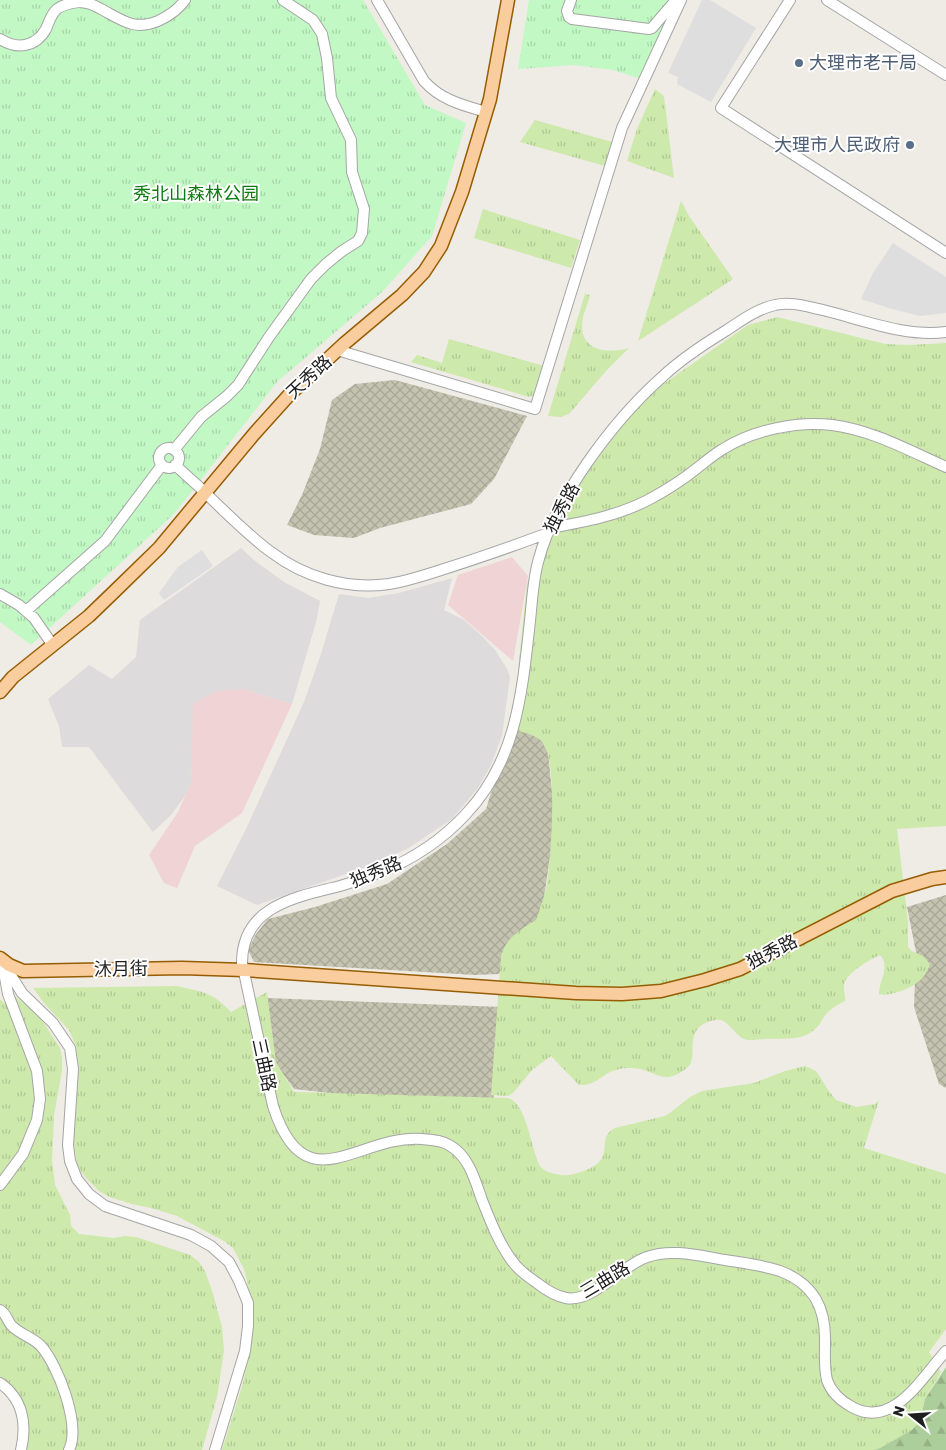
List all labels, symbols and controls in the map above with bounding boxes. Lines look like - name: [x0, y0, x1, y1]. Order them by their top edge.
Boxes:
- place label: 大理市老干局: [809, 52, 917, 74]
- marker: 大理市老干局: [793, 57, 805, 69]
- place label: 大理市人民政府: [774, 134, 900, 156]
- marker: 大理市人民政府: [904, 139, 916, 151]
- park label: 秀北山森林公园: [133, 183, 259, 205]
- street label: 天秀路: [282, 351, 336, 403]
- street label: 独秀路: [540, 479, 584, 537]
- street label: 独秀路: [347, 852, 405, 892]
- street label: 独秀路: [743, 930, 801, 974]
- street label: 沐月街: [94, 958, 148, 980]
- street label: 三曲路: [248, 1036, 280, 1094]
- street label: 三曲路: [576, 1257, 634, 1303]
- north arrow: [886, 1390, 936, 1440]
- text: N: [889, 1404, 909, 1419]

